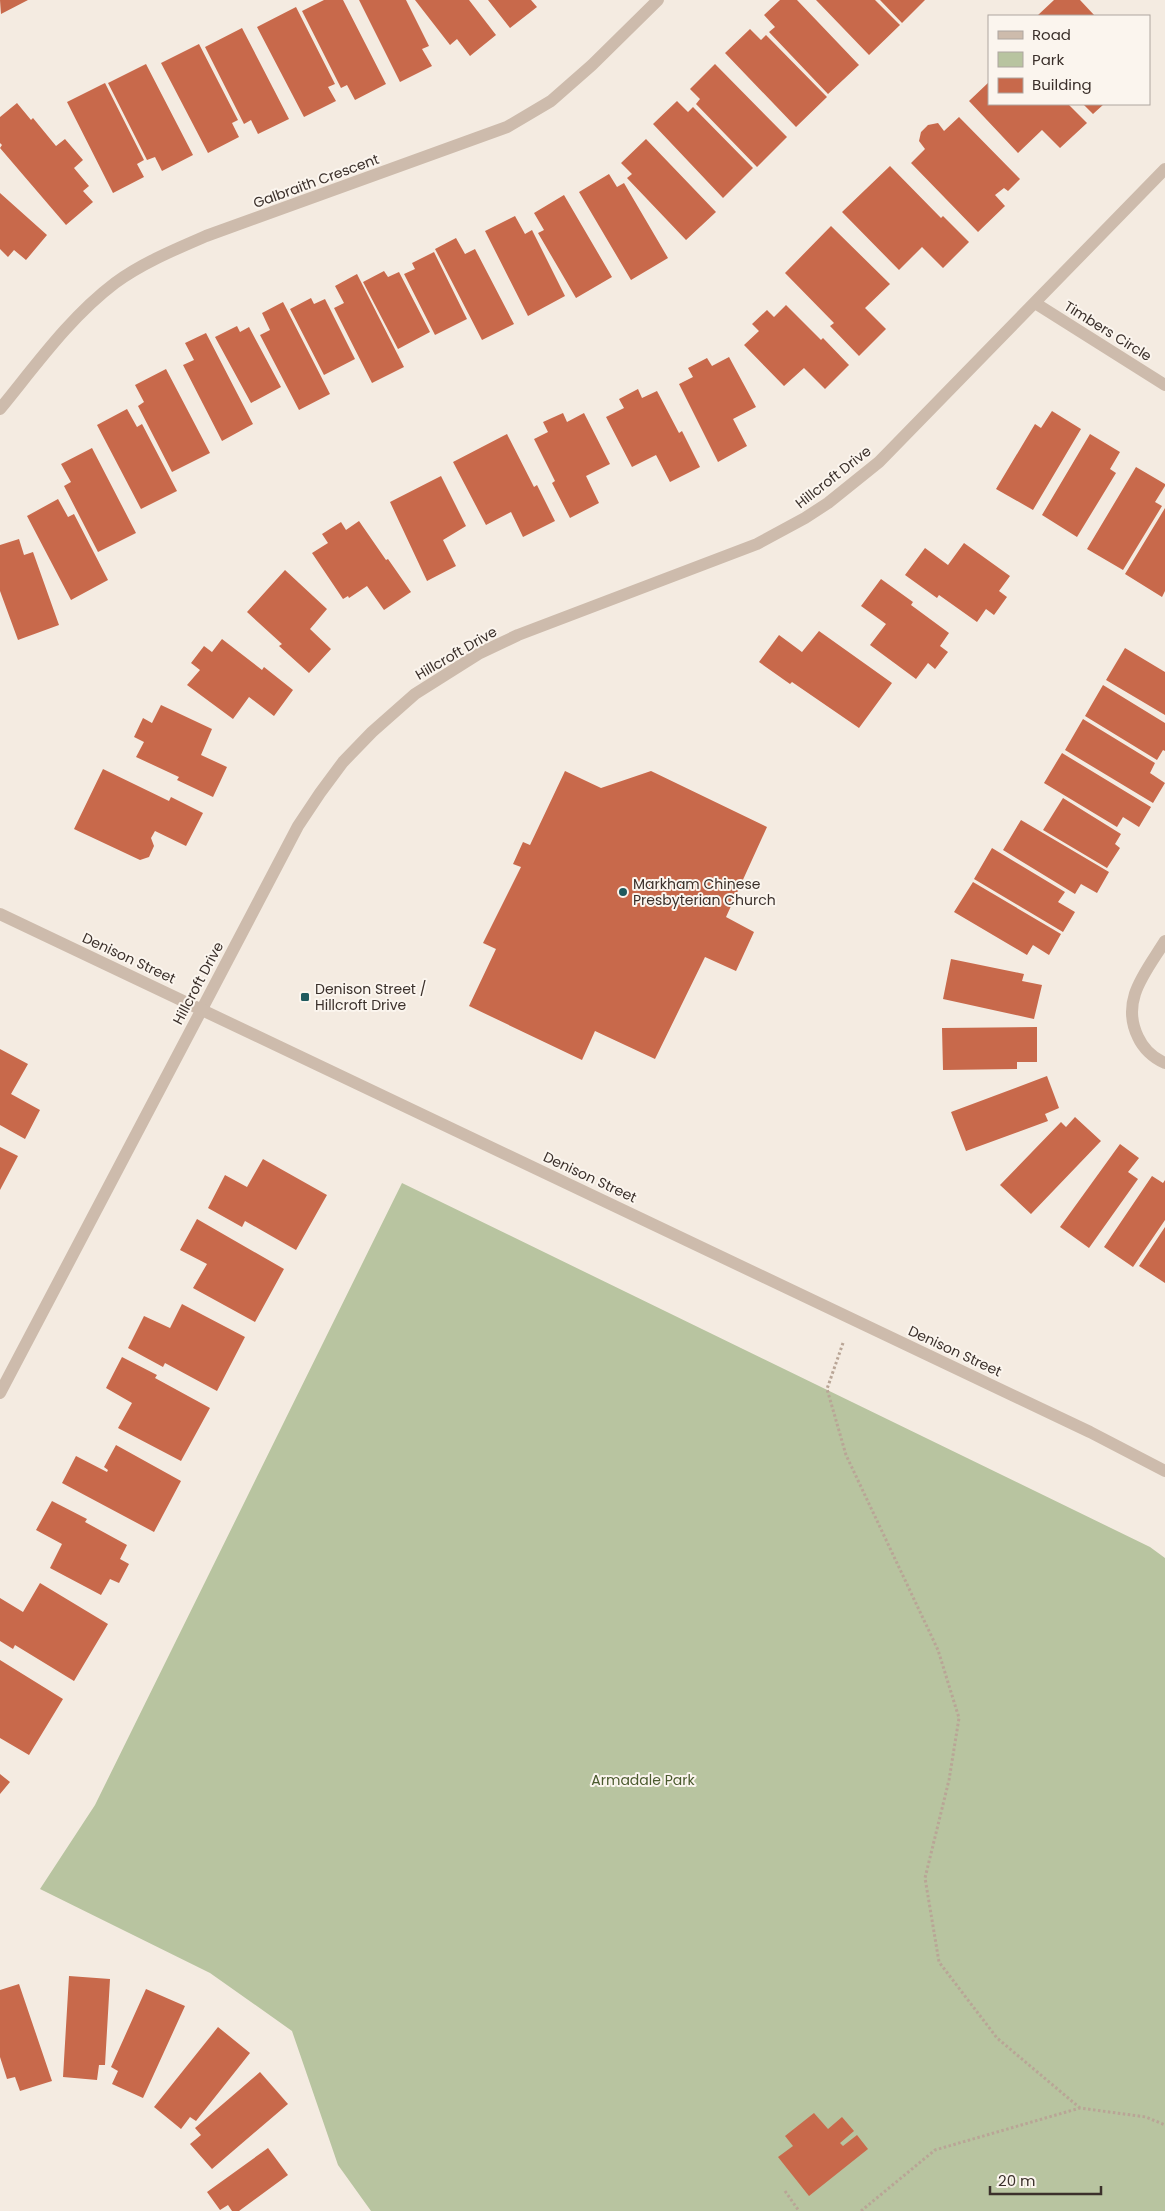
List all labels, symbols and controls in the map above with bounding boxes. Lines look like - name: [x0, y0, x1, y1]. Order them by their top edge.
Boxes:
- legend: [988, 15, 1150, 105]
- text: Road: [1032, 24, 1071, 45]
- text: Park: [1032, 49, 1064, 70]
- text: Building: [1032, 74, 1092, 95]
- street label: Galbraith Crescent: [250, 149, 382, 213]
- street label: Timbers Circle: [1060, 296, 1156, 366]
- street label: Hillcroft Drive: [791, 441, 875, 513]
- street label: Hillcroft Drive: [411, 621, 501, 684]
- place label: Markham Chinese Presbyterian Church: [633, 874, 776, 910]
- marker: Markham Chinese Presbyterian Church: [617, 886, 629, 898]
- street label: Denison Street: [79, 928, 179, 988]
- street label: Hillcroft Drive: [168, 938, 228, 1028]
- place label: Denison Street / Hillcroft Drive: [315, 979, 426, 1015]
- marker: Denison Street / Hillcroft Drive: [299, 991, 311, 1003]
- street label: Denison Street: [540, 1147, 640, 1207]
- street label: Denison Street: [905, 1321, 1005, 1381]
- park label: Armadale Park: [591, 1770, 695, 1790]
- scale bar: [990, 2164, 1101, 2196]
- text: 20 m: [998, 2170, 1036, 2191]

